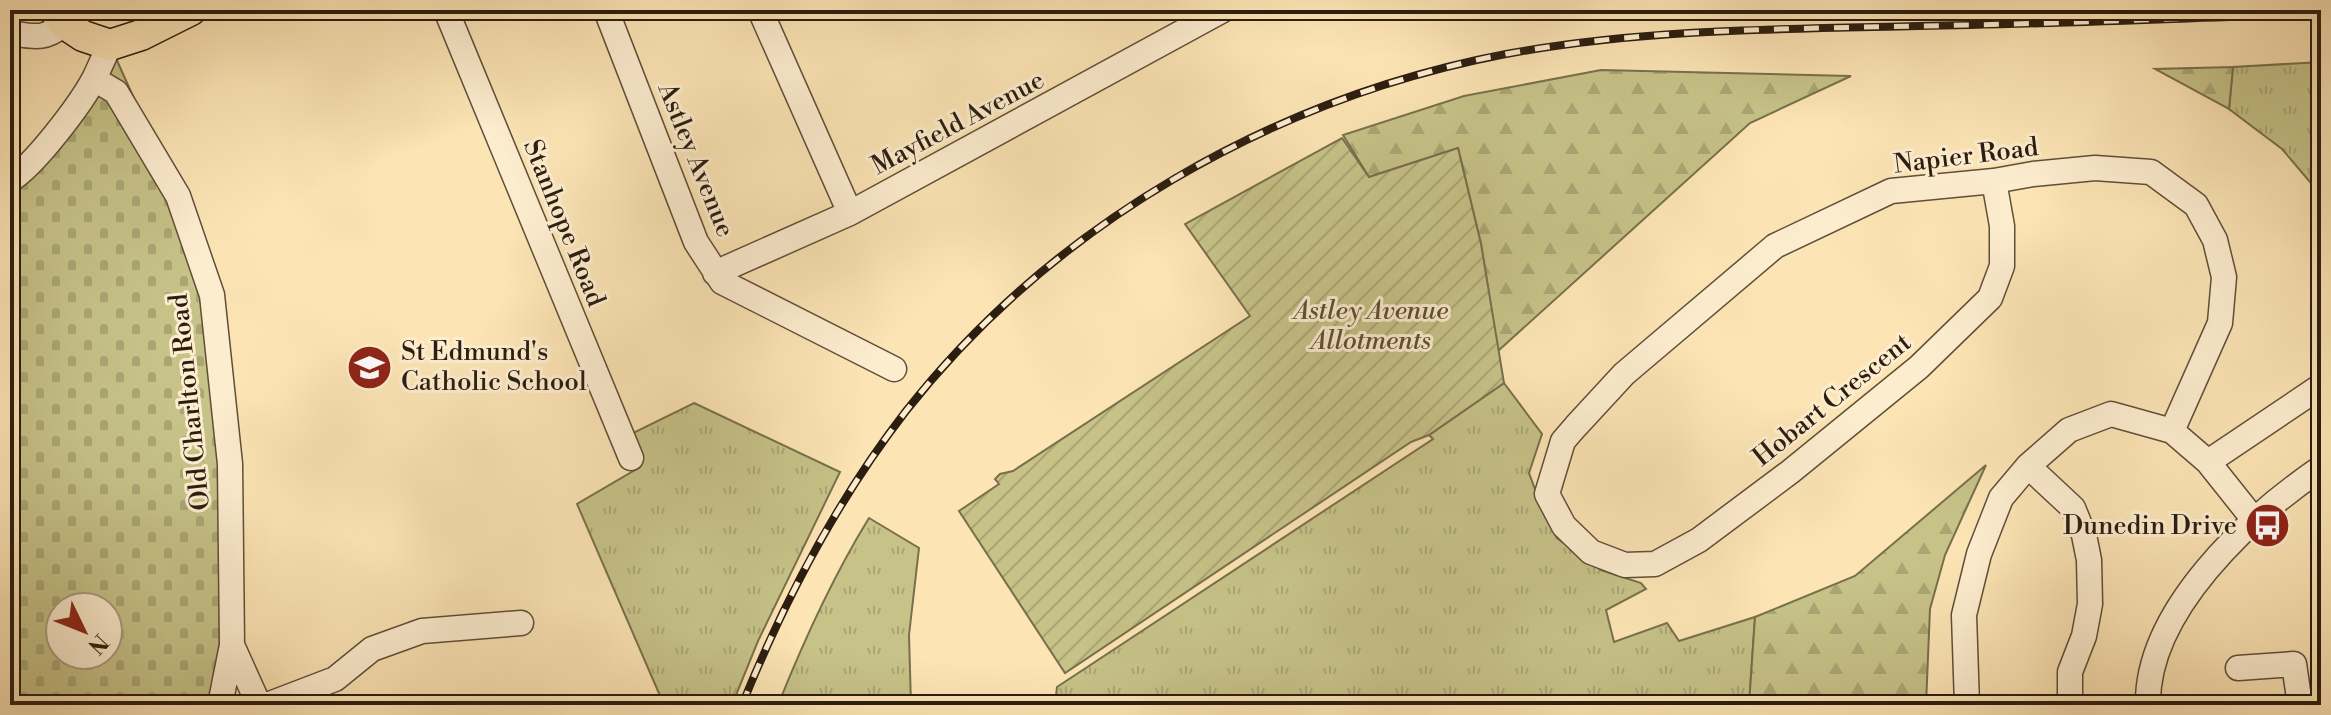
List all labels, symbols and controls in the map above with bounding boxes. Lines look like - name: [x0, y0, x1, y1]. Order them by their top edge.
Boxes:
- street label: Mayfield Avenue: [866, 64, 1050, 182]
- street label: Astley Avenue: [650, 77, 741, 242]
- street label: Napier Road: [1892, 131, 2040, 181]
- street label: Stanhope Road: [516, 135, 612, 311]
- street label: Old Charlton Road: [163, 292, 217, 512]
- park label: Astley Avenue Allotments: [1291, 295, 1448, 357]
- street label: Hobart Crescent: [1746, 326, 1918, 474]
- place label: St Edmund's Catholic School: [401, 336, 587, 398]
- school or university icon: St Edmund's Catholic School: [346, 343, 394, 391]
- bus stop icon: Dunedin Drive: [2244, 502, 2292, 550]
- place label: Dunedin Drive: [2063, 510, 2237, 542]
- north arrow: [44, 591, 124, 671]
- text: N: [81, 628, 113, 660]

